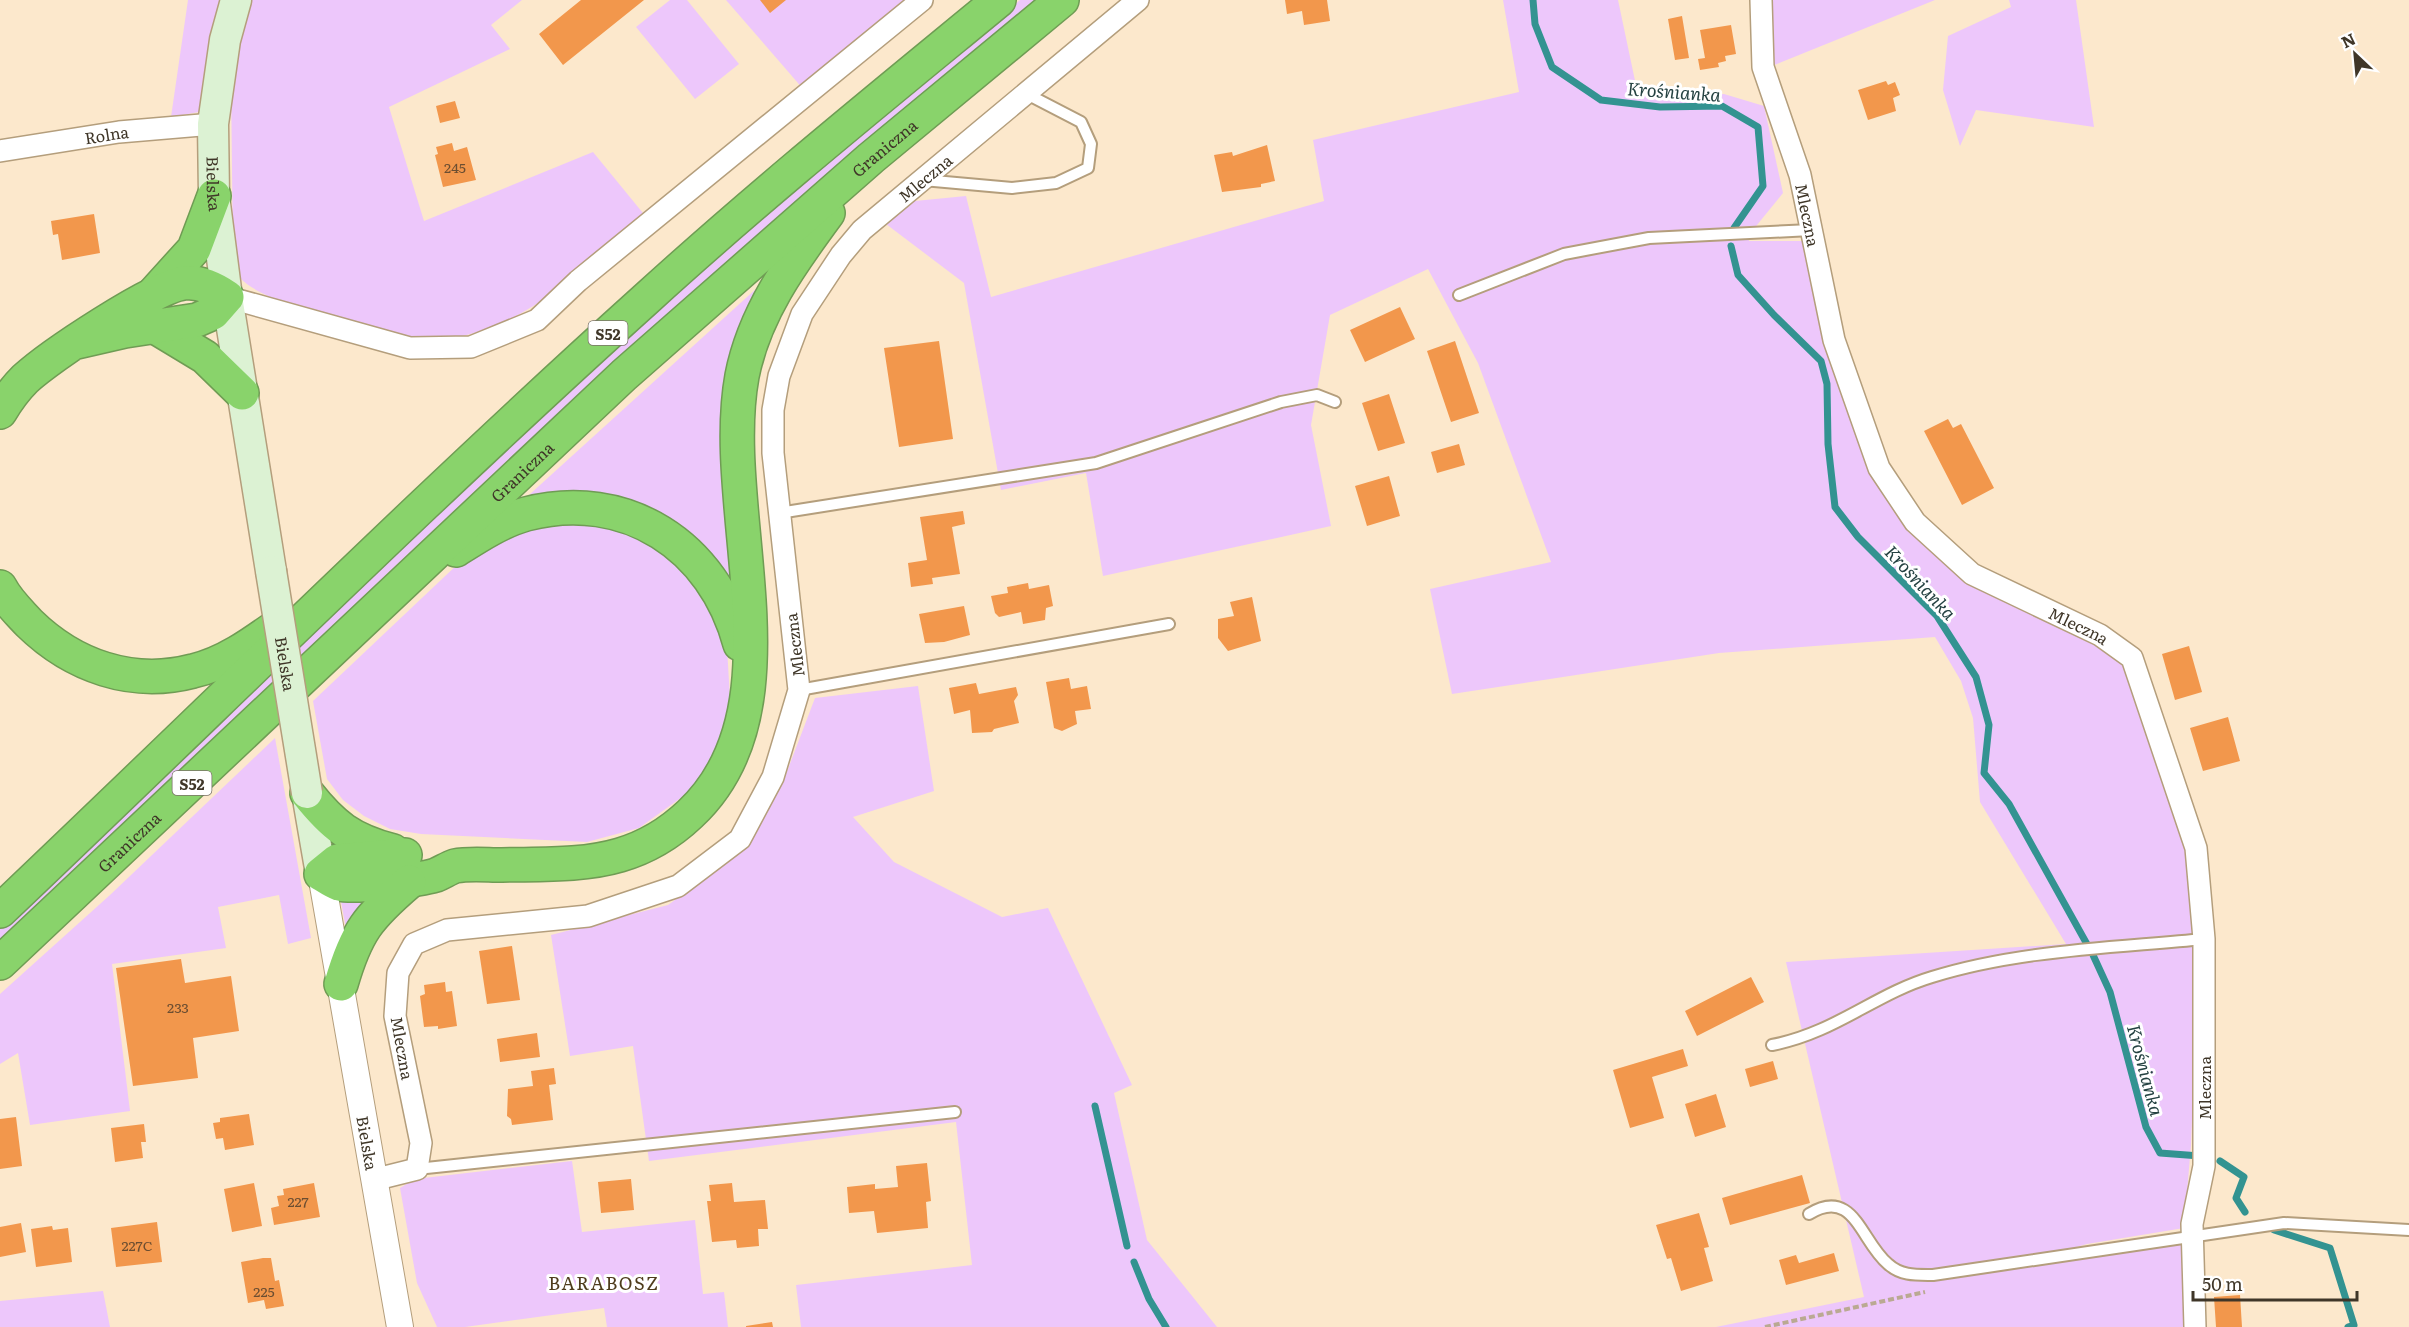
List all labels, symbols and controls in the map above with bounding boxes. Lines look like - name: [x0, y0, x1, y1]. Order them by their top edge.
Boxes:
- north arrow: [2325, 24, 2385, 84]
- text: N: [2337, 26, 2359, 53]
- water label: Krośnianka: [1626, 74, 1722, 108]
- street label: Graniczna: [846, 113, 922, 182]
- street label: Rolna: [83, 119, 130, 149]
- street label: Mleczna: [893, 148, 957, 207]
- street label: Bielska: [201, 156, 228, 213]
- house number: 245: [444, 157, 466, 177]
- street label: Mleczna: [1790, 181, 1827, 249]
- road number: S52: [588, 321, 628, 345]
- street label: Graniczna: [485, 435, 559, 507]
- water label: Krośnianka: [1879, 539, 1963, 626]
- street label: Mleczna: [2045, 600, 2115, 650]
- street label: Mleczna: [778, 611, 810, 678]
- street label: Bielska: [270, 635, 302, 693]
- road number: S52: [172, 771, 212, 795]
- street label: Graniczna: [92, 806, 166, 877]
- house number: 233: [167, 997, 189, 1017]
- street label: Mleczna: [386, 1014, 420, 1082]
- water label: Krośnianka: [2121, 1021, 2171, 1119]
- street label: Mleczna: [2192, 1056, 2216, 1120]
- street label: Bielska: [351, 1114, 385, 1172]
- house number: 227: [287, 1191, 309, 1211]
- house number: 227C: [122, 1235, 153, 1255]
- scale bar: [2193, 1264, 2356, 1302]
- district label: BARABOSZ: [548, 1269, 660, 1296]
- text: 50 m: [2202, 1270, 2243, 1297]
- house number: 225: [253, 1281, 275, 1301]

